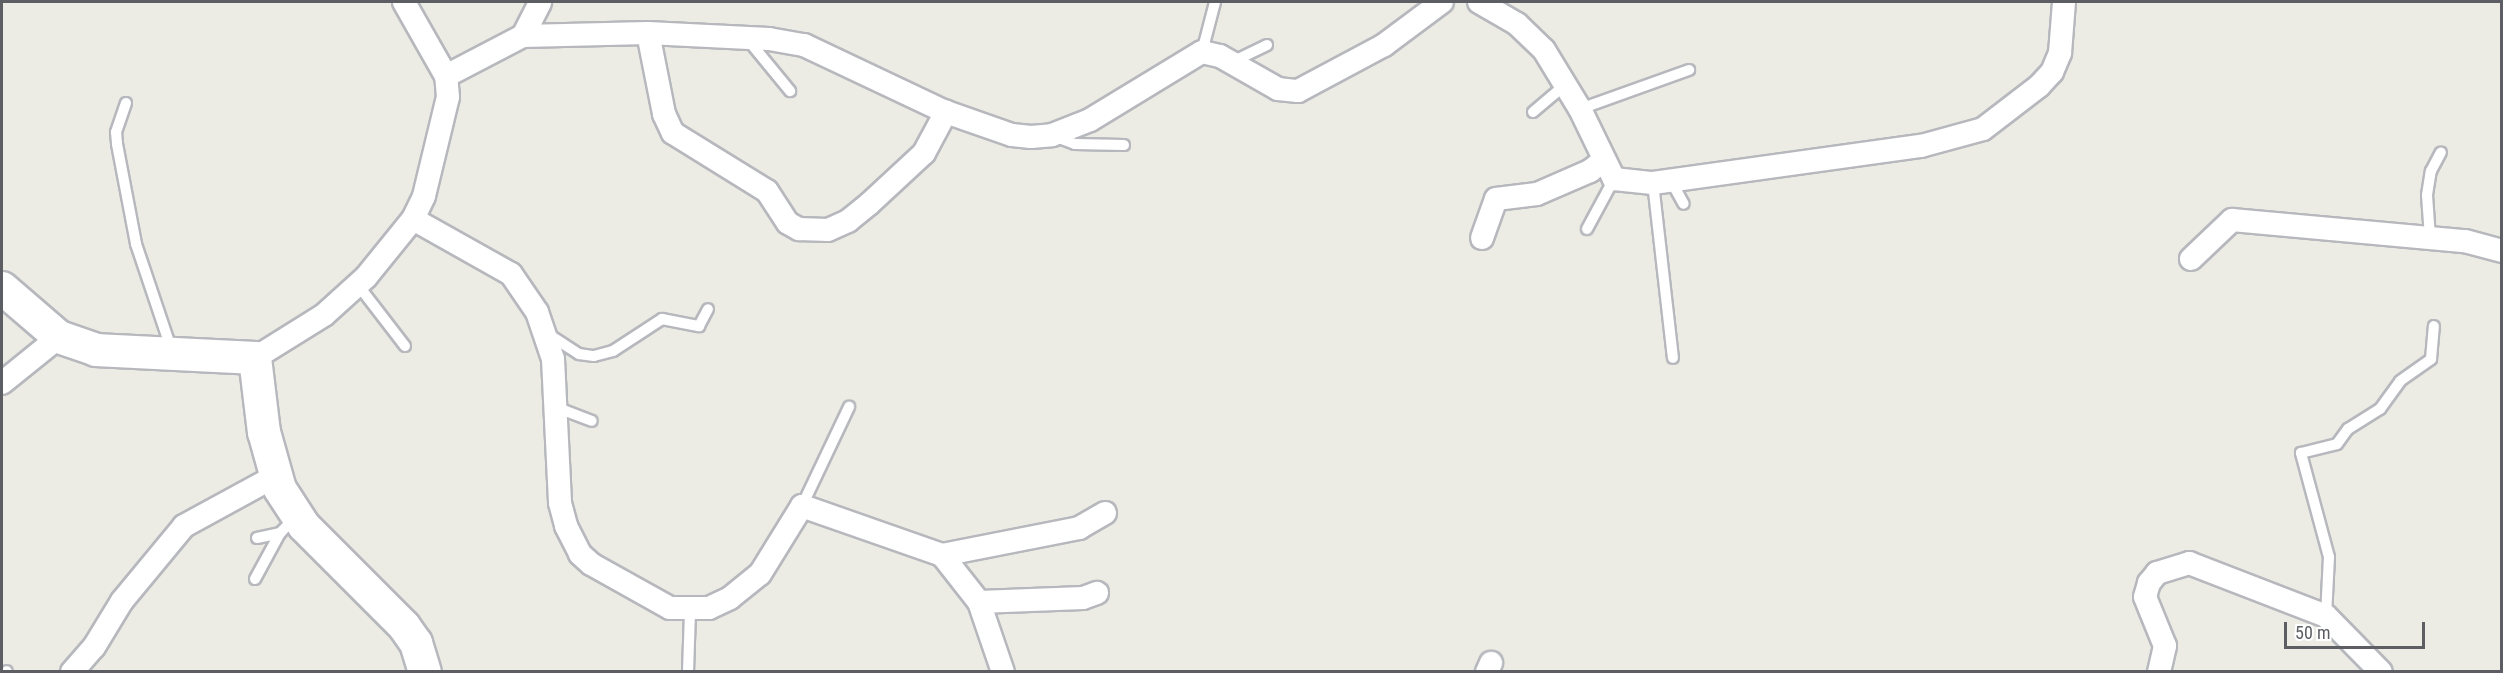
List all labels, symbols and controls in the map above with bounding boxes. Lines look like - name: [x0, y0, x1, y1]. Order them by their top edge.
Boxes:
- scale bar: [2287, 610, 2428, 648]
- text: 50 m: [2295, 622, 2330, 643]

